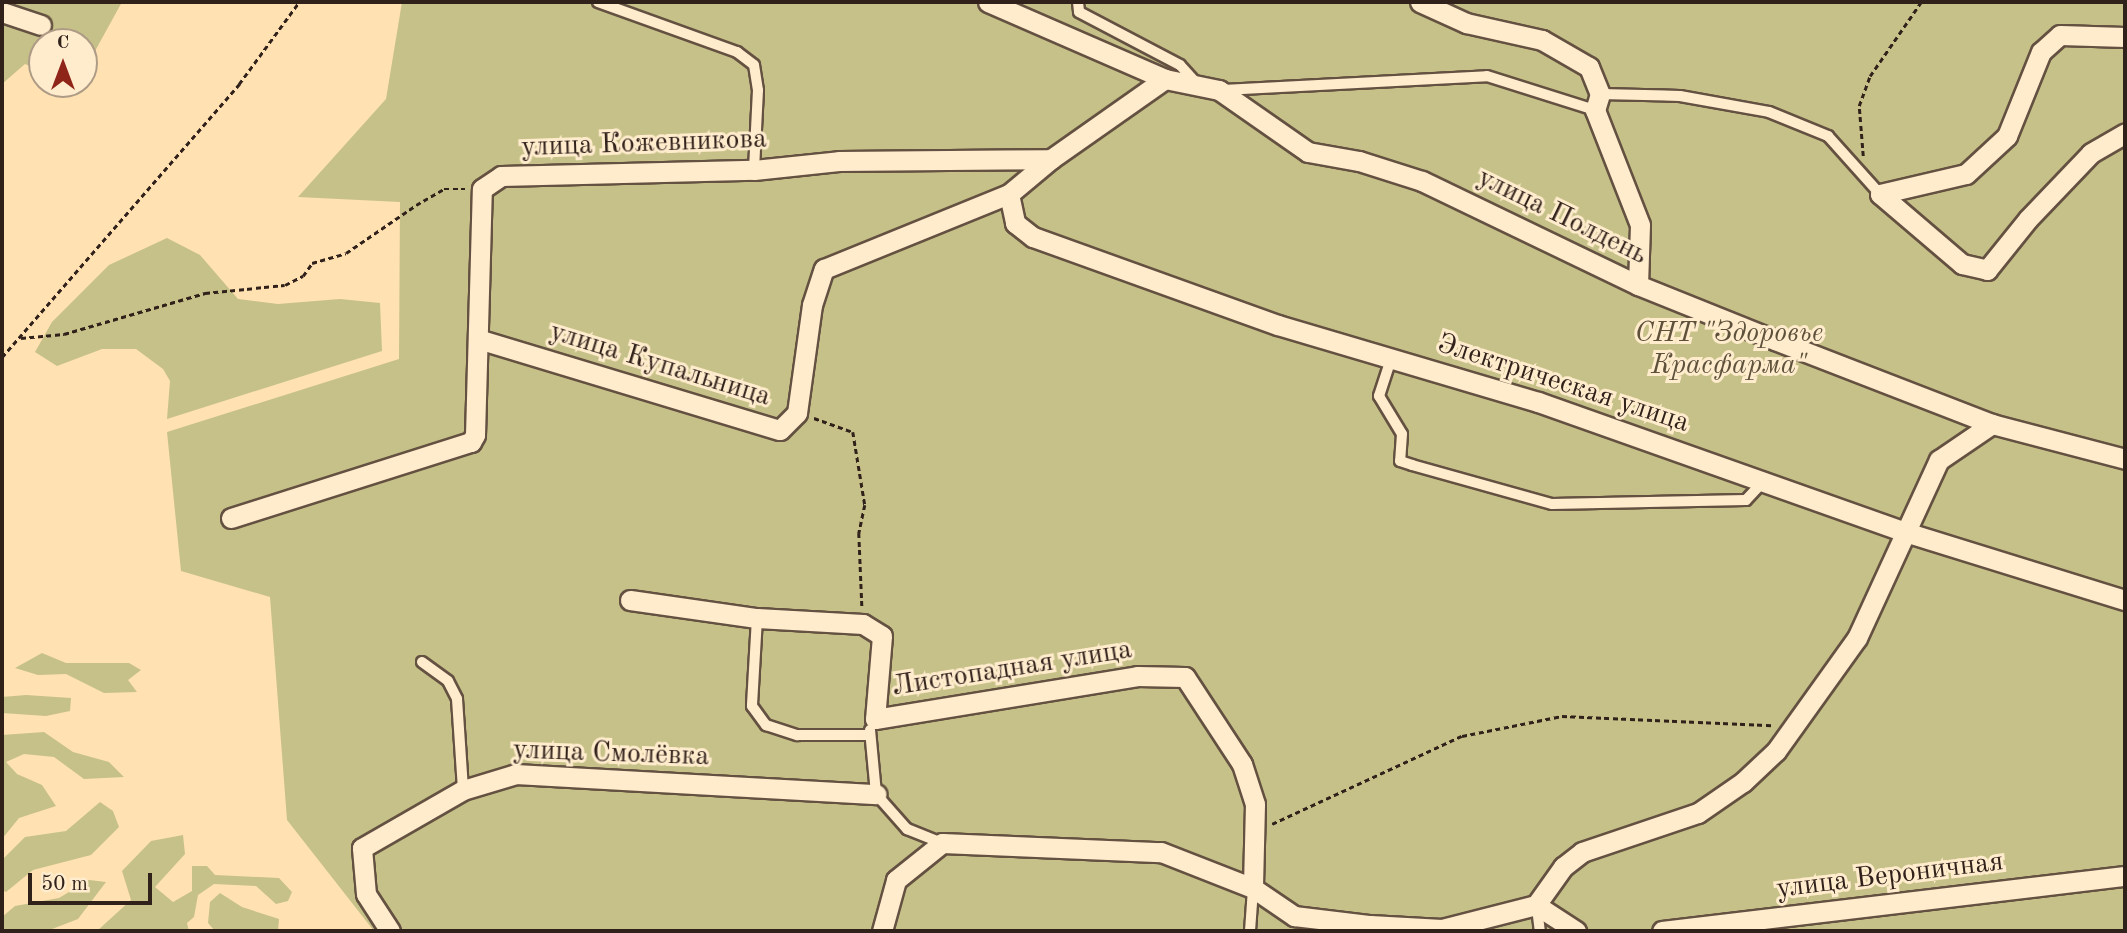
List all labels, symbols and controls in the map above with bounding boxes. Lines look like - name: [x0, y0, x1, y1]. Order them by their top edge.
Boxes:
- north arrow: [28, 28, 98, 98]
- text: С: [57, 34, 69, 53]
- street label: улица Кожевникова: [521, 123, 767, 165]
- street label: улица Полдень: [1472, 161, 1652, 273]
- street label: улица Купальница: [546, 315, 774, 415]
- park label: СНТ "Здоровье Красфарма": [1635, 317, 1823, 383]
- street label: Электрическая улица: [1433, 327, 1693, 441]
- street label: Листопадная улица: [890, 633, 1134, 705]
- street label: улица Смолёвка: [512, 734, 710, 774]
- street label: улица Вероничная: [1775, 845, 2005, 907]
- scale bar: [32, 860, 156, 904]
- text: 50 m: [41, 874, 88, 895]

